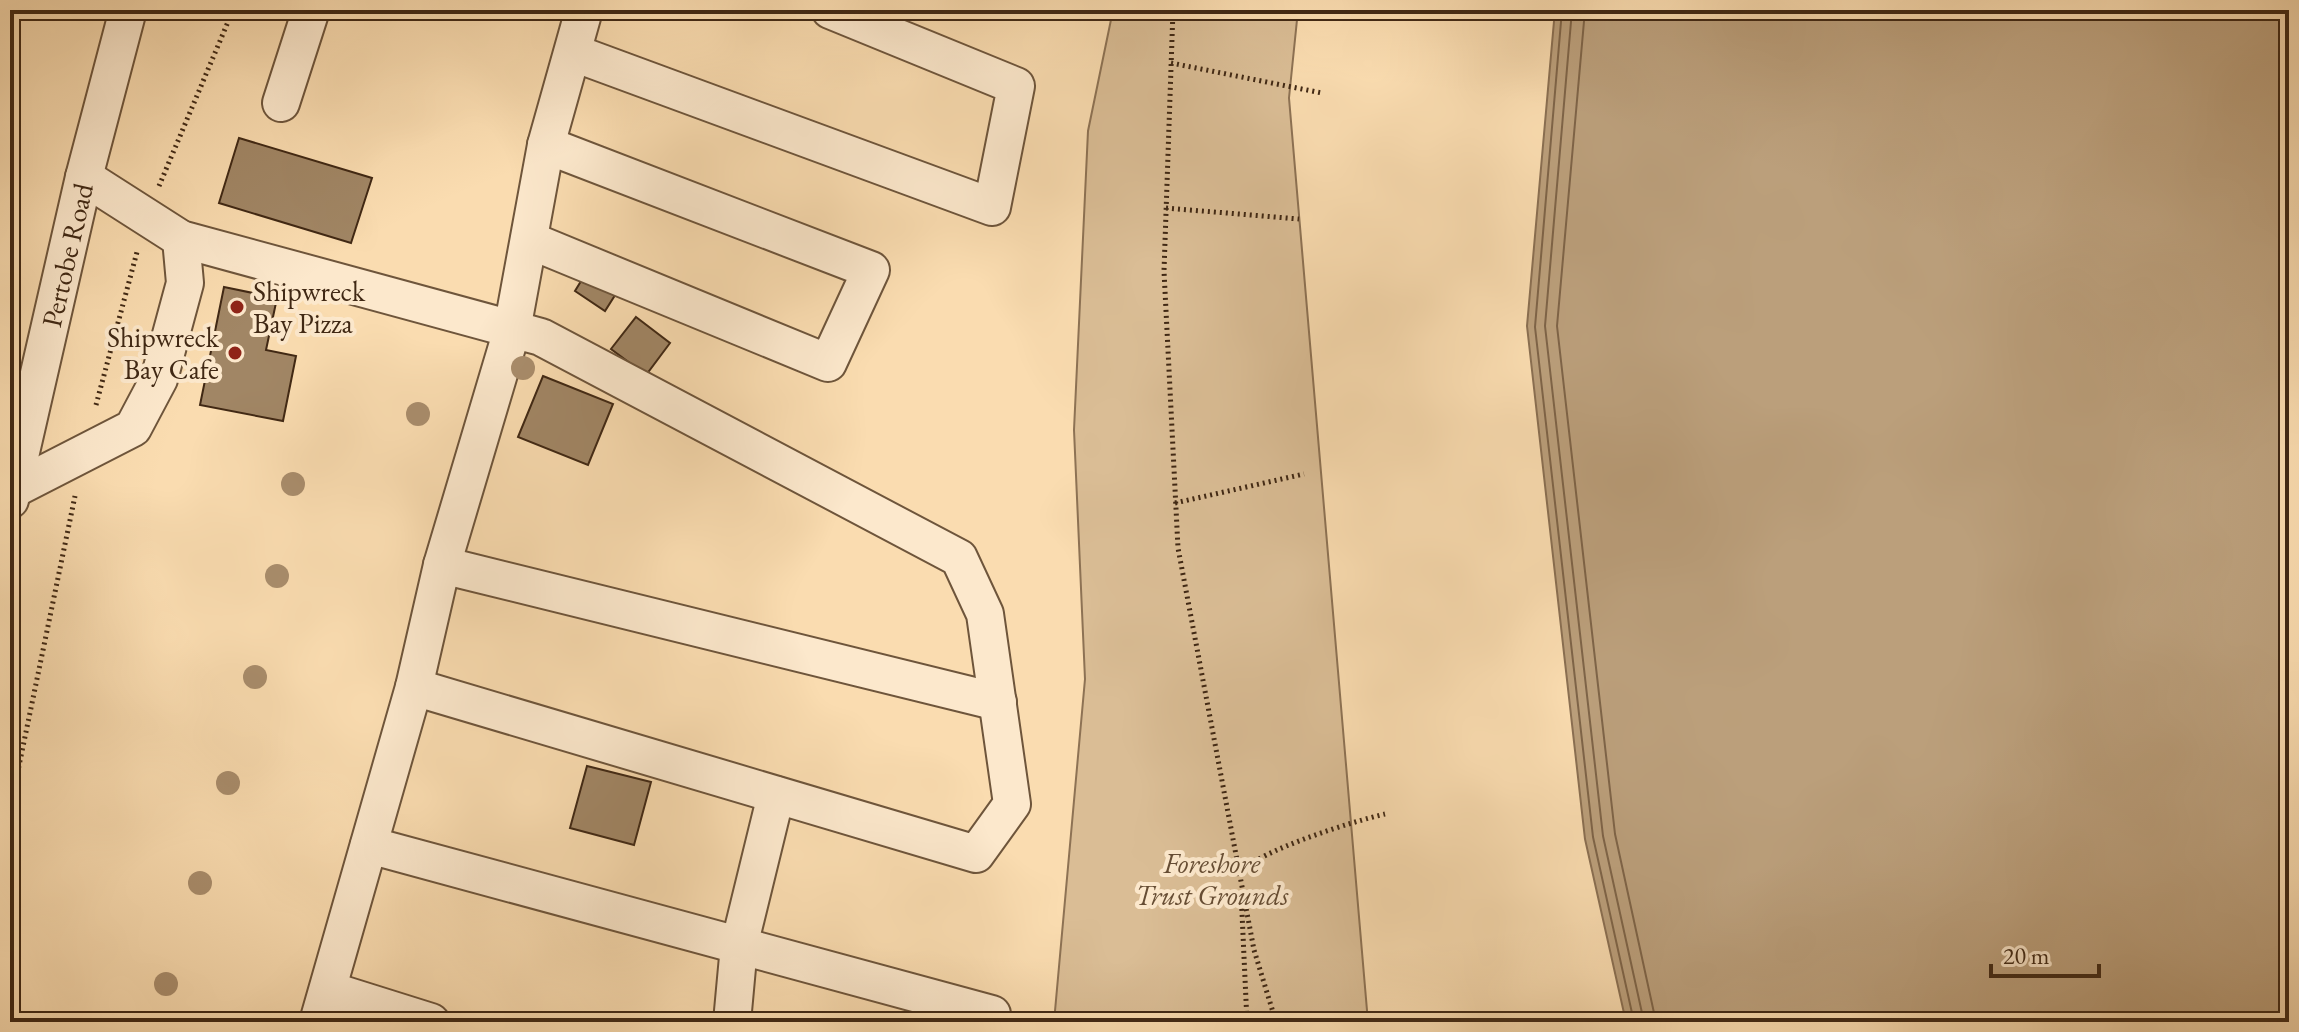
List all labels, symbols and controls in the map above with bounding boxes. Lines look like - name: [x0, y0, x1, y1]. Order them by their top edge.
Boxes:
- street label: Pertobe Road: [33, 179, 101, 330]
- place label: Shipwreck Bay Pizza: [253, 273, 366, 341]
- marker: Shipwreck Bay Pizza: [228, 298, 246, 316]
- place label: Shipwreck Bay Cafe: [107, 319, 220, 387]
- marker: Shipwreck Bay Cafe: [226, 344, 244, 362]
- park label: Foreshore Trust Grounds: [1136, 845, 1289, 913]
- scale bar: [1991, 928, 2099, 978]
- text: 20 m: [2003, 940, 2050, 971]

